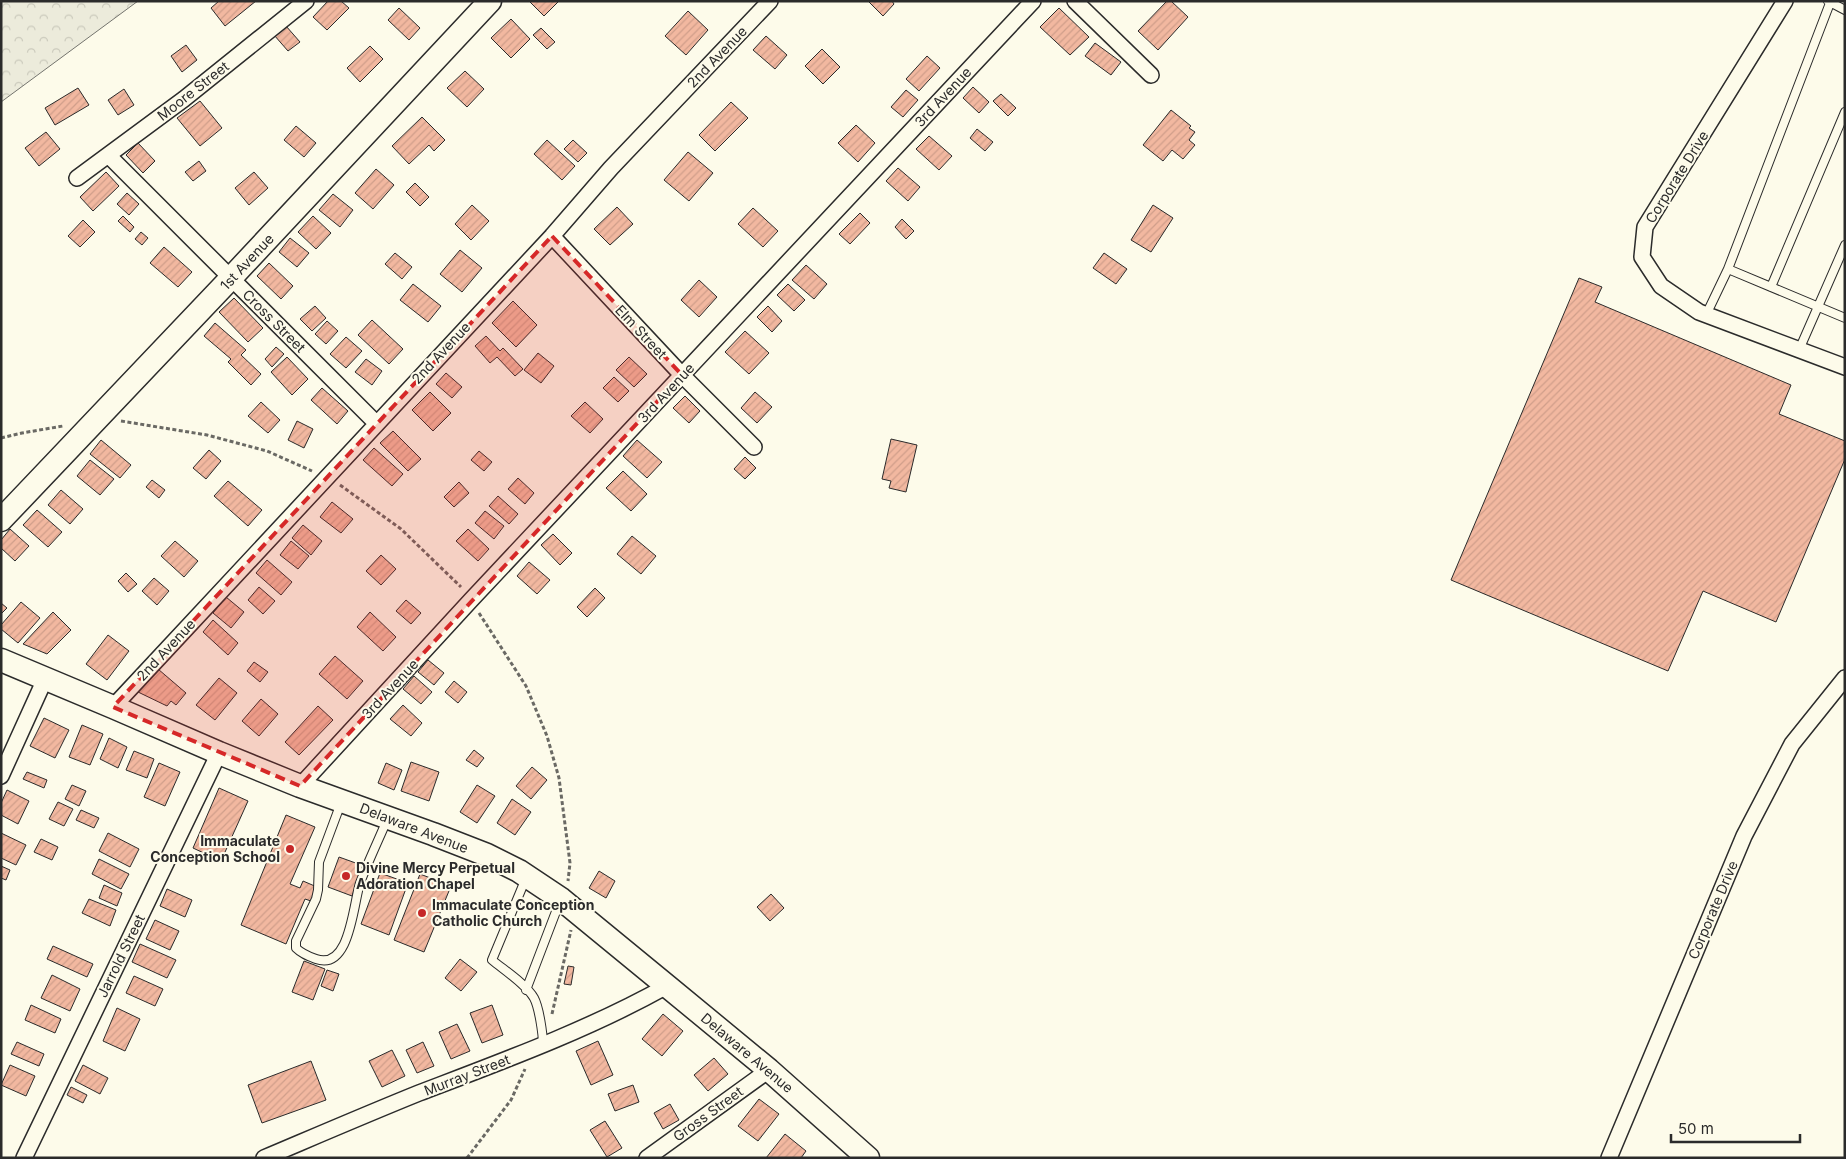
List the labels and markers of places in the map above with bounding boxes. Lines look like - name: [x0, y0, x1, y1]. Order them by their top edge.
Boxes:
- place label: Immaculate Conception School: [150, 832, 280, 865]
- marker: Immaculate Conception School: [284, 843, 296, 855]
- place label: Divine Mercy Perpetual Adoration Chapel: [356, 859, 515, 892]
- marker: Divine Mercy Perpetual Adoration Chapel: [340, 870, 352, 882]
- place label: Immaculate Conception Catholic Church: [432, 896, 594, 929]
- marker: Immaculate Conception Catholic Church: [416, 907, 428, 919]

